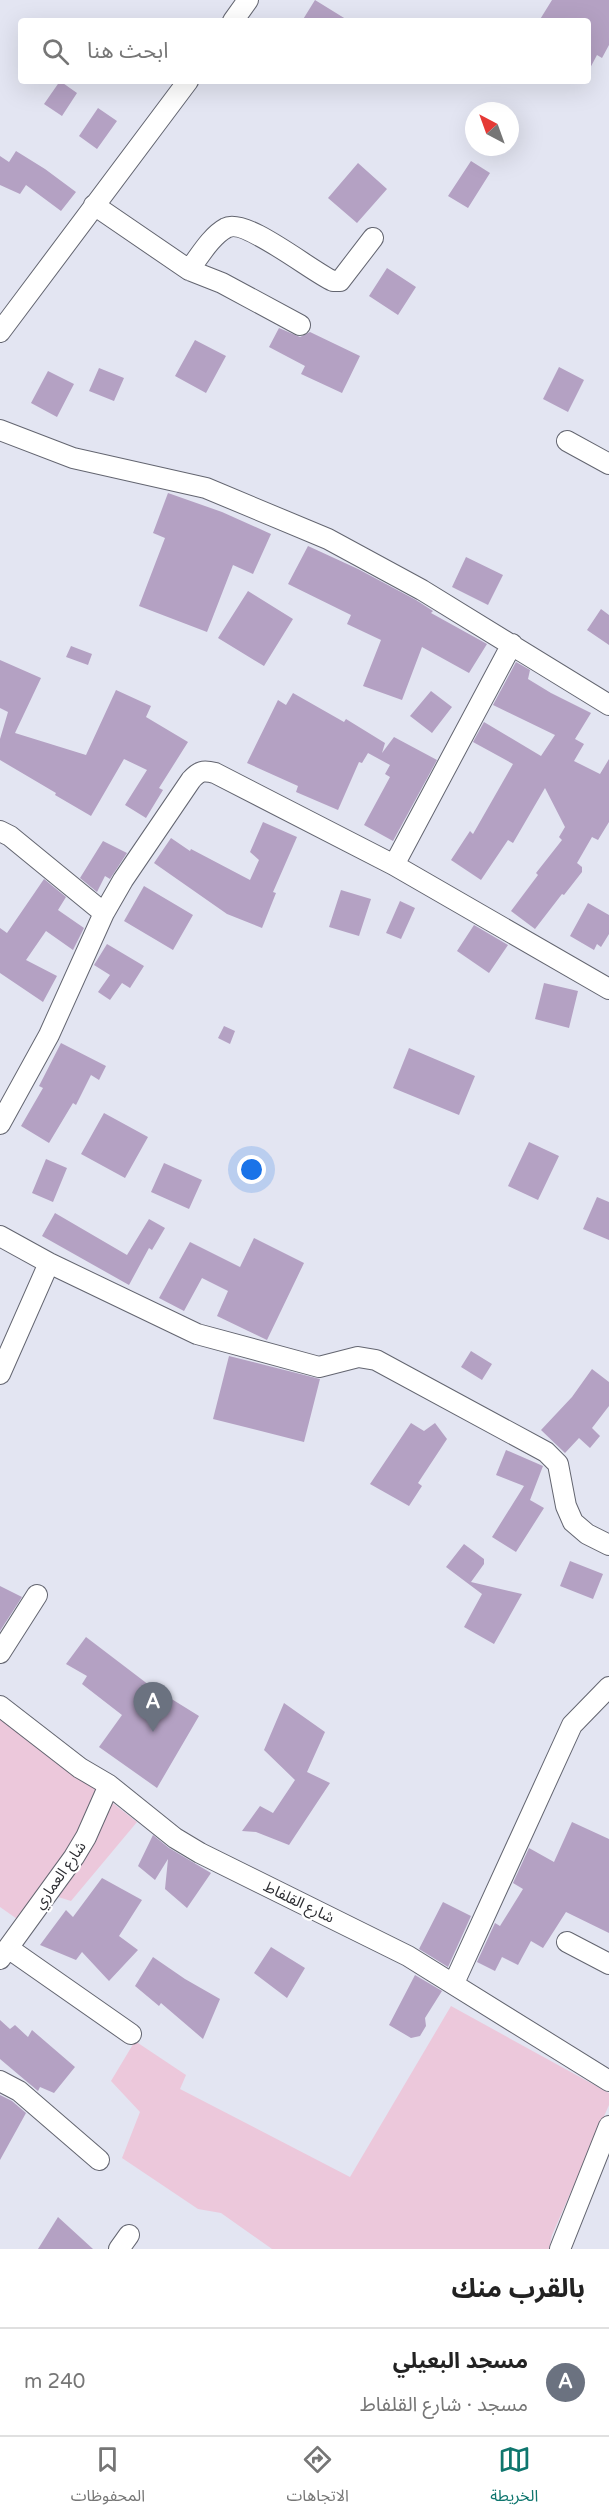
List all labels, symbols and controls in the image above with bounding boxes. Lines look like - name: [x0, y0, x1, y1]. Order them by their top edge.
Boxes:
- search box: [18, 18, 591, 84]
- icon: search: [39, 35, 72, 68]
- text: ابحث هنا: [87, 38, 169, 64]
- north arrow: [465, 102, 519, 156]
- your location: [237, 1155, 266, 1184]
- pin: A: [134, 1682, 172, 1732]
- street label: شارع العماري: [30, 1838, 92, 1914]
- street label: شارع القلفاط: [260, 1877, 337, 1930]
- text: بالقرب منك: [451, 2273, 585, 2304]
- text: مسجد البعيلي: [393, 2348, 528, 2374]
- text: 240 m: [24, 2370, 85, 2394]
- text: A: [558, 2370, 573, 2394]
- text: مسجد · شارع القلفاط: [360, 2393, 528, 2417]
- tab: المحفوظات: [71, 2443, 145, 2513]
- tab: الاتجاهات: [286, 2443, 349, 2513]
- tab: الخريطة: [490, 2443, 538, 2513]

